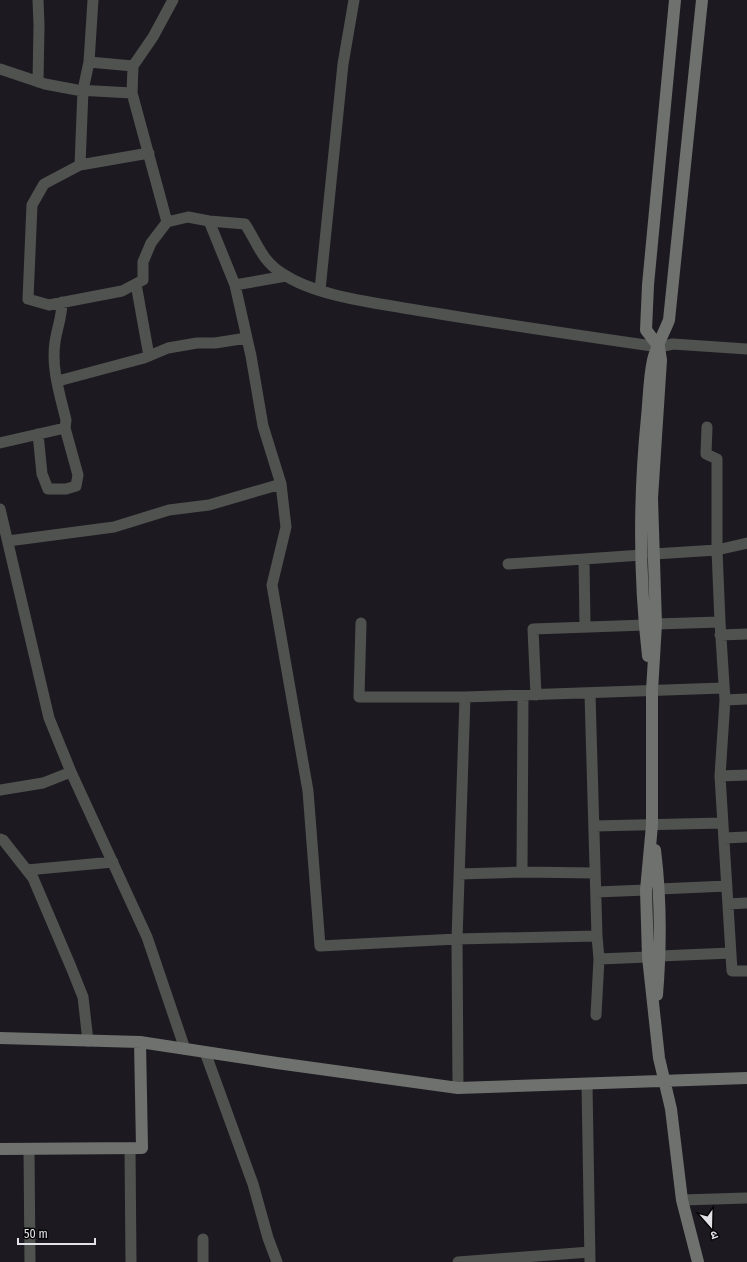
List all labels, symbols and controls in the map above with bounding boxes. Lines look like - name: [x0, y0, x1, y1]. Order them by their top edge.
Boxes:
- north arrow: [691, 1206, 731, 1246]
- scale bar: [18, 1220, 95, 1246]
- text: 50 m: [24, 1227, 48, 1241]
- text: उ: [708, 1228, 719, 1242]

